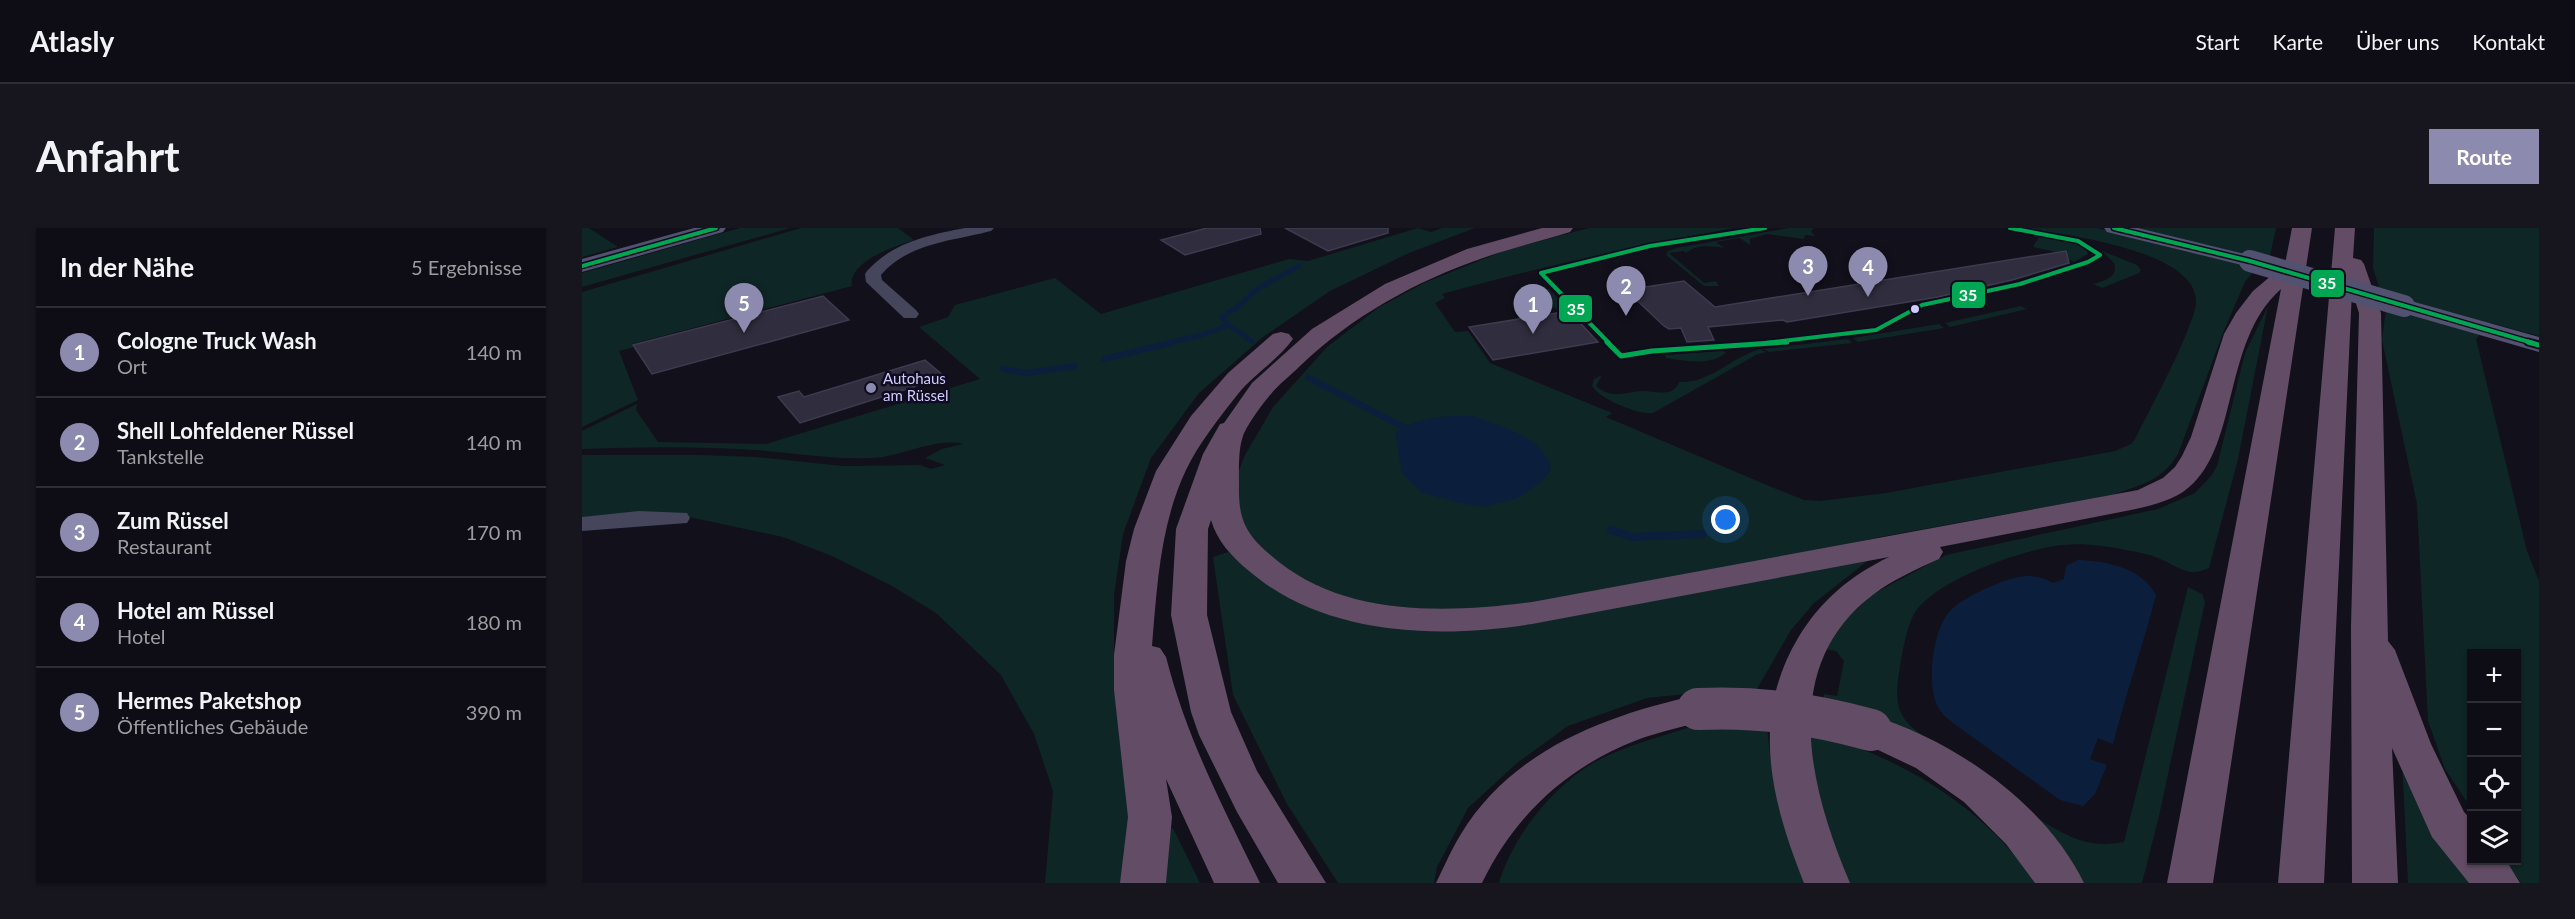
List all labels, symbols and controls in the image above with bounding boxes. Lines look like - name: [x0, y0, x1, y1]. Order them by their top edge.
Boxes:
- text: Atlasly: [30, 24, 114, 58]
- text: Start: [2195, 29, 2240, 54]
- text: Karte: [2273, 29, 2323, 54]
- text: Über uns: [2356, 29, 2439, 54]
- text: Kontakt: [2472, 29, 2545, 54]
- button: Route: [2429, 129, 2539, 184]
- text: Anfahrt: [36, 131, 180, 181]
- pin: 3: [1788, 247, 1828, 296]
- pin: 4: [1848, 248, 1888, 297]
- text: In der Nähe: [60, 251, 194, 283]
- text: 5 Ergebnisse: [411, 255, 522, 279]
- pin: 2: [1606, 266, 1646, 316]
- line badge: 35: [2310, 269, 2345, 298]
- text: 35: [2318, 273, 2336, 292]
- line badge: 35: [1951, 281, 1986, 309]
- pin: 5: [724, 284, 764, 333]
- pin: 1: [1514, 285, 1552, 334]
- text: 35: [1959, 285, 1977, 304]
- line badge: 35: [1558, 294, 1593, 323]
- text: 35: [1567, 299, 1585, 318]
- unlabelled marker: [1909, 303, 1921, 315]
- text: Cologne Truck Wash: [117, 327, 317, 354]
- text: 1: [74, 340, 85, 364]
- text: 140 m: [466, 340, 522, 364]
- text: Ort: [117, 354, 147, 378]
- place label: Autohaus am Rüssel: [883, 369, 949, 404]
- marker: Autohaus am Rüssel: [864, 381, 878, 395]
- text: Shell Lohfeldener Rüssel: [117, 417, 354, 444]
- text: 2: [74, 430, 85, 454]
- text: 140 m: [466, 430, 522, 454]
- text: Tankstelle: [117, 444, 204, 468]
- your location: [1711, 505, 1740, 534]
- text: Zum Rüssel: [117, 507, 229, 534]
- text: 3: [74, 520, 85, 544]
- text: 170 m: [466, 520, 522, 544]
- text: Restaurant: [117, 534, 212, 558]
- text: Hotel am Rüssel: [117, 597, 274, 624]
- text: 4: [74, 610, 85, 634]
- text: 180 m: [466, 610, 522, 634]
- text: Hotel: [117, 624, 166, 648]
- map controls: [2467, 649, 2521, 865]
- button: +: [2467, 649, 2521, 703]
- text: Hermes Paketshop: [117, 687, 301, 714]
- text: 5: [74, 700, 85, 724]
- text: 390 m: [466, 700, 522, 724]
- button: −: [2467, 703, 2521, 757]
- text: Öffentliches Gebäude: [117, 714, 308, 738]
- button: locate: [2467, 757, 2521, 811]
- button: layers: [2467, 811, 2521, 865]

